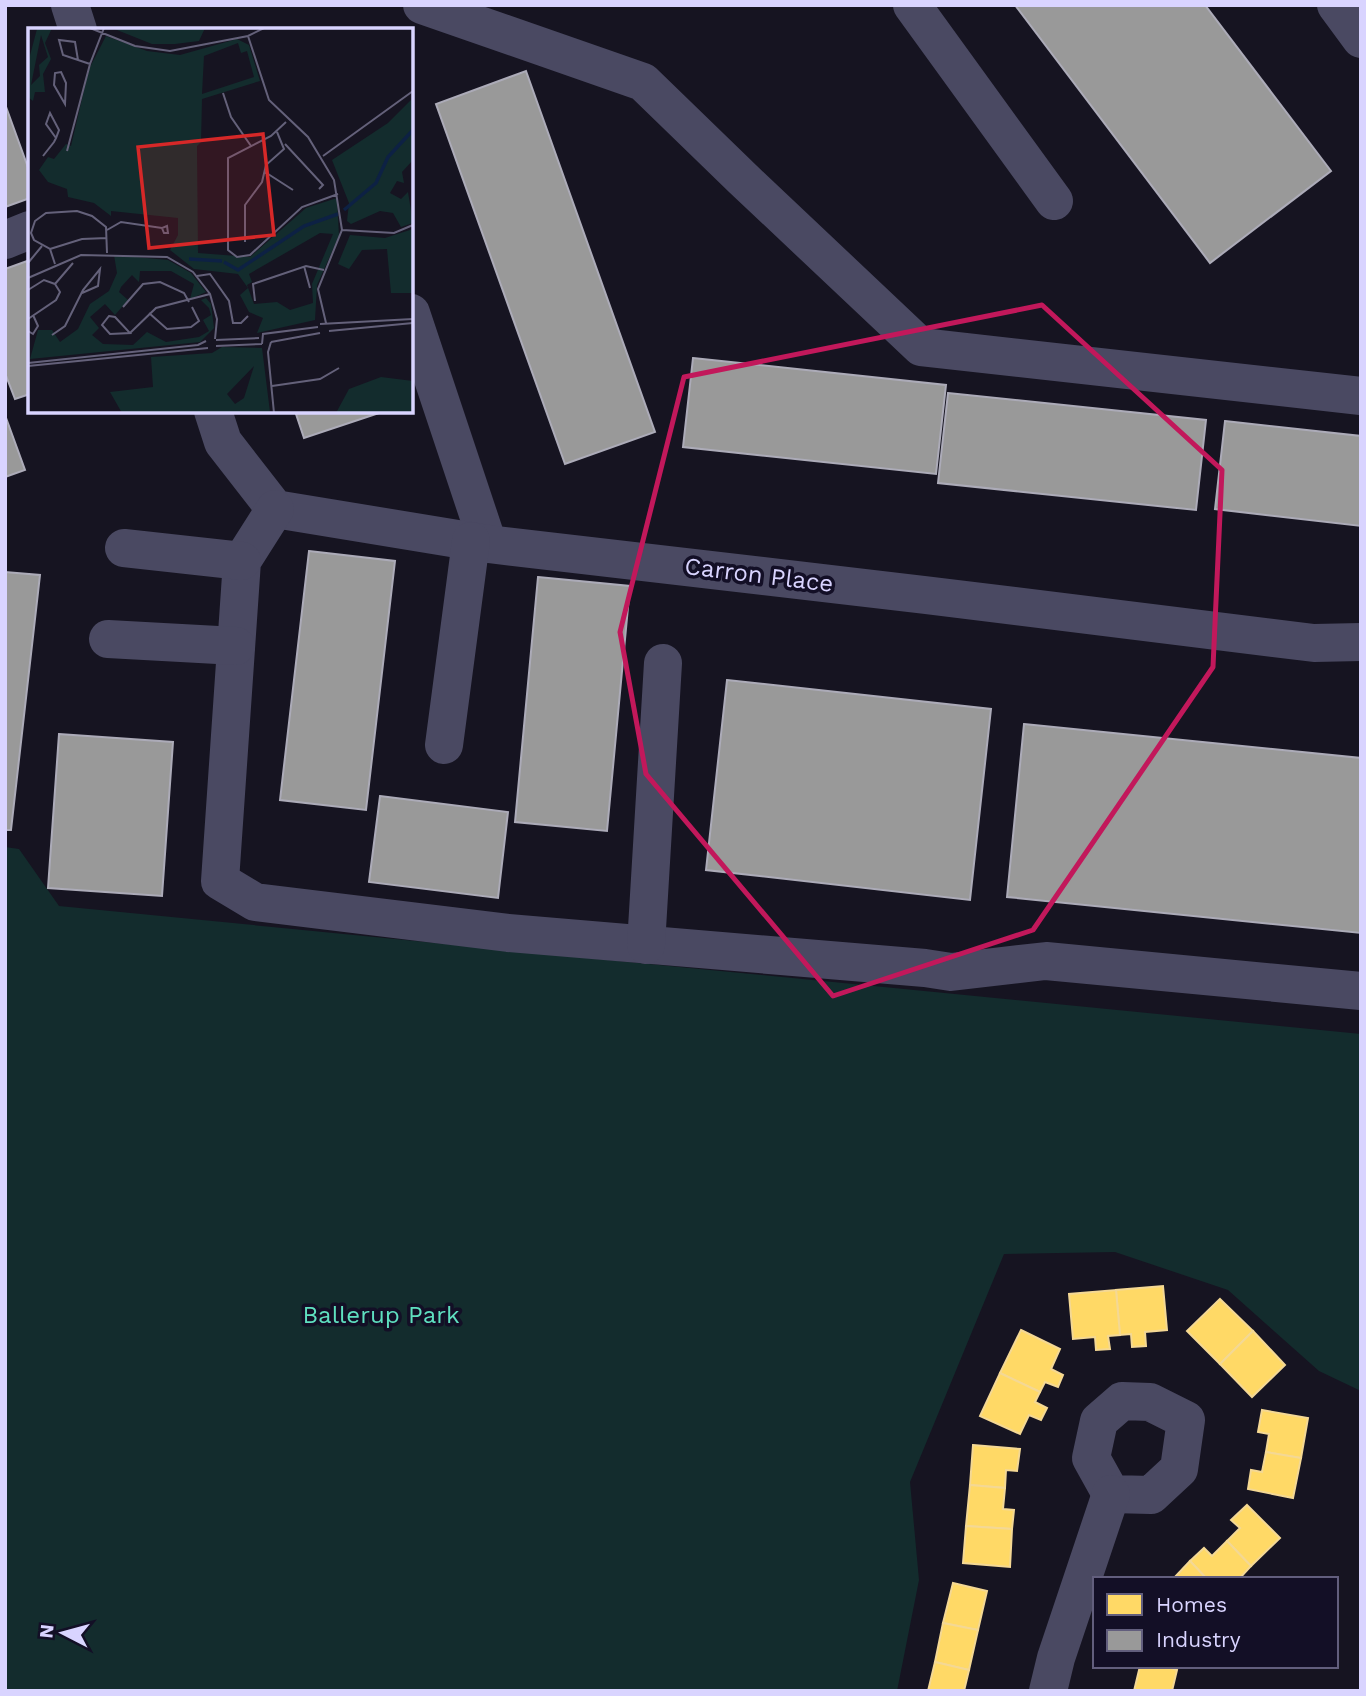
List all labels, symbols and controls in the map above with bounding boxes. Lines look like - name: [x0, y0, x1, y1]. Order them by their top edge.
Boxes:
- inset map: [28, 28, 413, 413]
- street label: Carron Place: [683, 552, 835, 598]
- park label: Ballerup Park: [302, 1301, 460, 1329]
- legend: [1093, 1577, 1338, 1668]
- text: Homes: [1156, 1592, 1227, 1617]
- north arrow: [28, 1598, 98, 1668]
- text: N: [34, 1623, 59, 1639]
- text: Industry: [1156, 1627, 1241, 1652]

